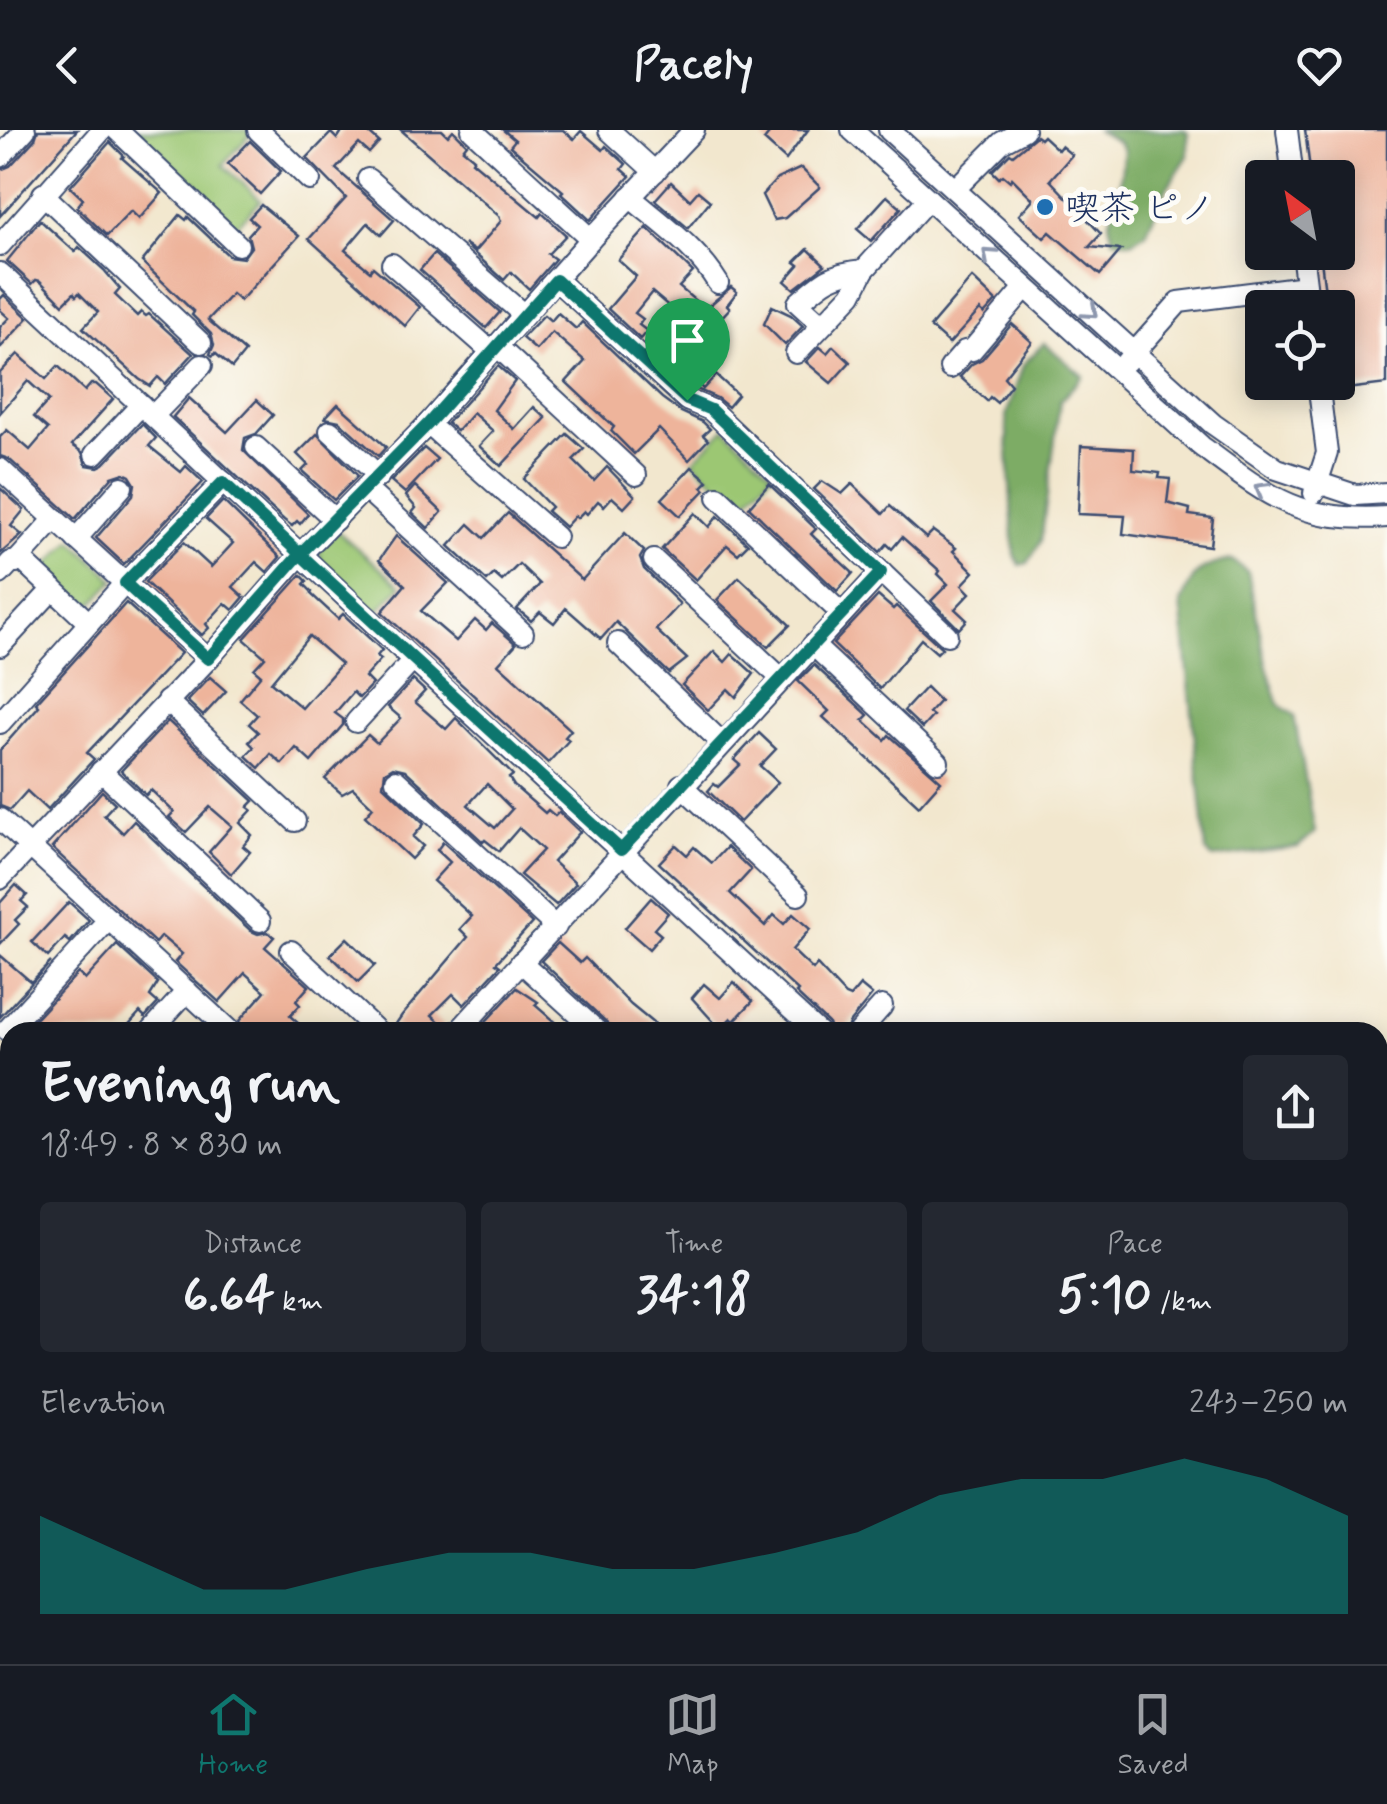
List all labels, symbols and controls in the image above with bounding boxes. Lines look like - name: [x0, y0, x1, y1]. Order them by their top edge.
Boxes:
- text: Pacely: [634, 36, 753, 95]
- icon: back: [40, 38, 95, 93]
- icon: heart: [1292, 38, 1347, 93]
- north arrow: [1245, 160, 1355, 270]
- map controls: [1245, 160, 1355, 400]
- place label: 喫茶 ピノ: [1065, 186, 1214, 232]
- marker: 喫茶 ピノ: [1034, 196, 1056, 218]
- one-way arrow: [982, 248, 1000, 266]
- button: locate: [1245, 290, 1355, 400]
- pin: [645, 298, 730, 401]
- one-way arrow: [1079, 301, 1098, 319]
- icon: arrive: [660, 313, 715, 368]
- one-way arrow: [1254, 481, 1272, 501]
- text: Evening run: [40, 1050, 340, 1122]
- button: share: [1243, 1055, 1348, 1160]
- text: 18:49 · 8 × 830 m: [40, 1124, 283, 1166]
- text: Distance: [204, 1226, 302, 1263]
- text: Time: [665, 1226, 723, 1263]
- text: Pace: [1107, 1226, 1163, 1263]
- text: 6.64: [183, 1263, 275, 1329]
- text: 34:18: [636, 1263, 752, 1329]
- text: 5:10: [1058, 1263, 1152, 1329]
- text: km: [275, 1284, 323, 1321]
- text: /km: [1152, 1284, 1212, 1321]
- text: Elevation: [40, 1382, 166, 1424]
- text: 243–250 m: [1189, 1382, 1348, 1424]
- tab: Home: [199, 1687, 268, 1784]
- tab: Map: [665, 1687, 720, 1784]
- tab: Saved: [1118, 1687, 1188, 1784]

